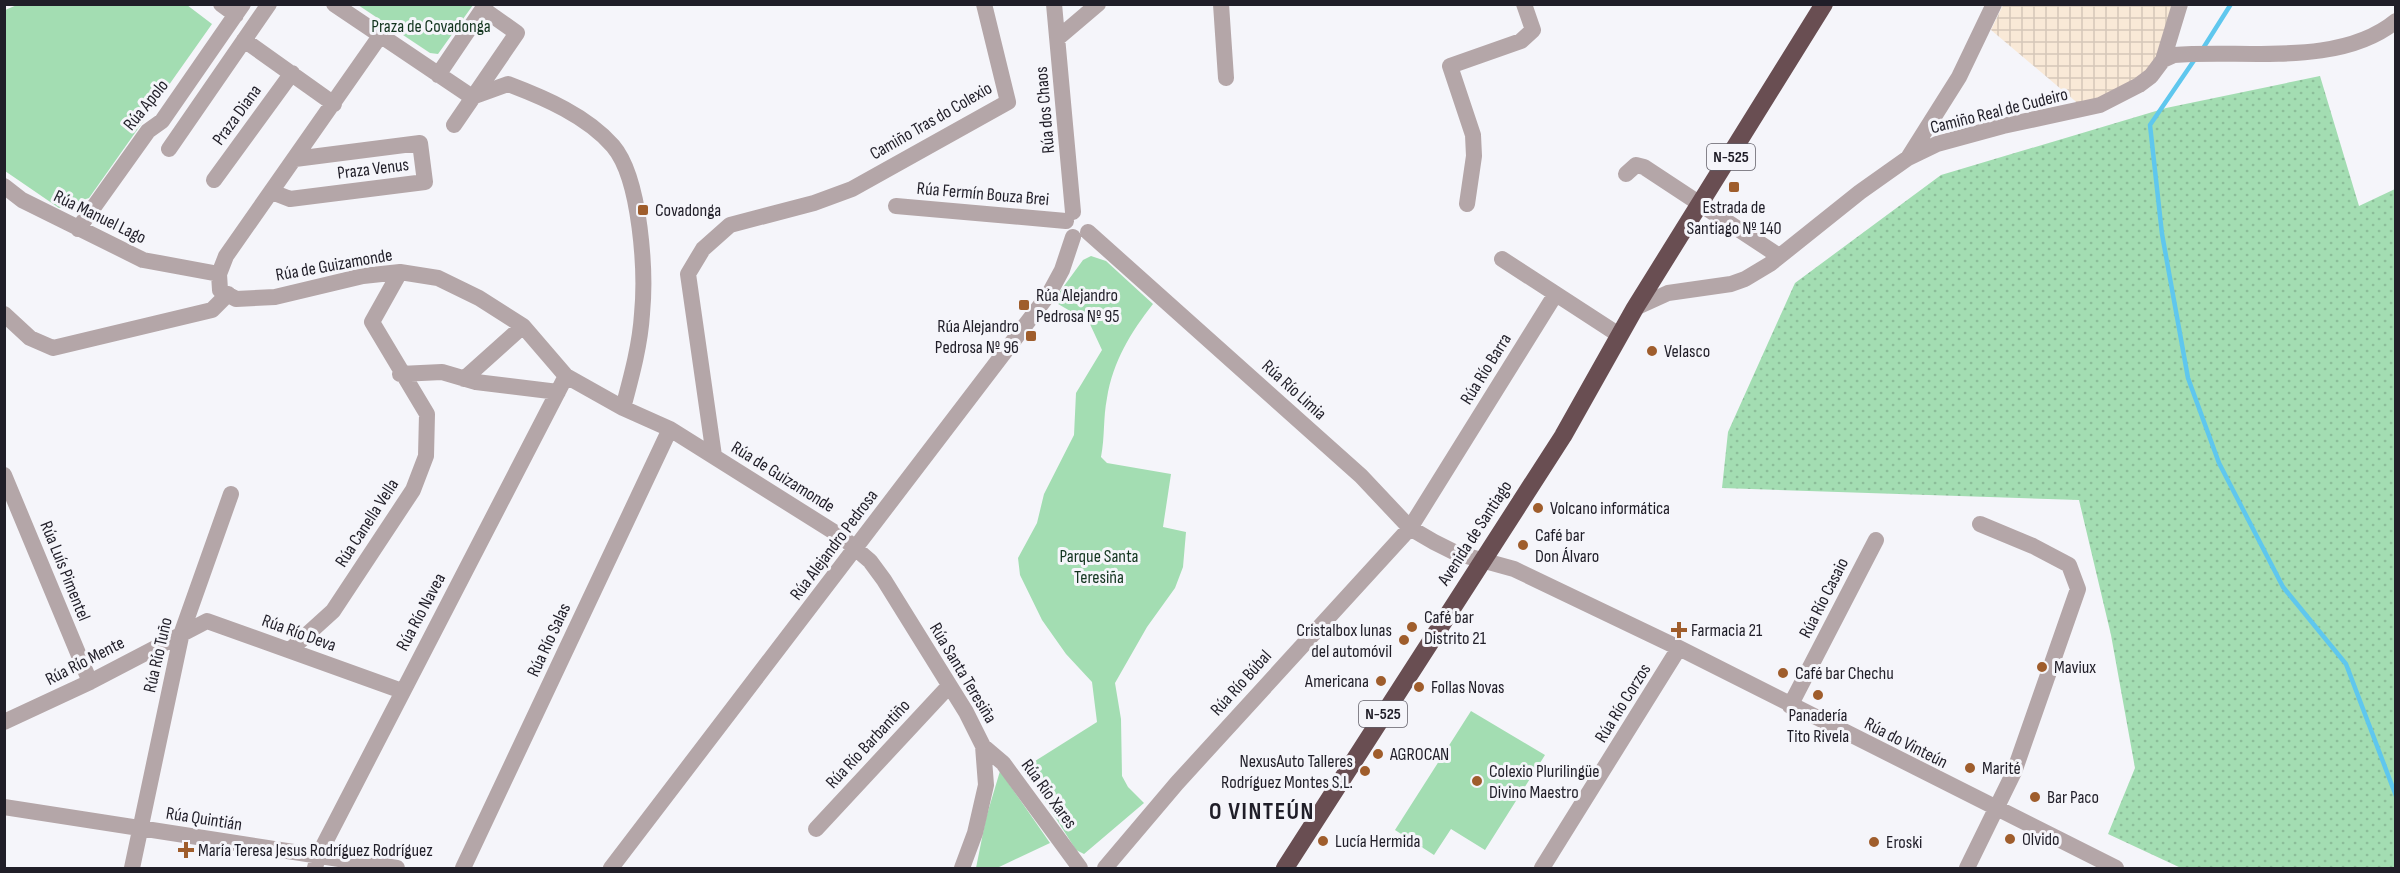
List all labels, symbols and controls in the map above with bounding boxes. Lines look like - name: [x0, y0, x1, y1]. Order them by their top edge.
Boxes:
- park label: Praza de Covadonga: [371, 16, 491, 37]
- street label: Rúa dos Chaos: [1031, 66, 1059, 154]
- street label: Rúa Apolo: [119, 75, 173, 135]
- street label: Camiño Tras do Colexio: [866, 78, 996, 164]
- street label: Praza Diana: [208, 81, 266, 149]
- street label: Camiño Real de Cudeiro: [1928, 84, 2070, 138]
- road number: N-525: [1707, 144, 1755, 170]
- street label: Praza Venus: [336, 154, 410, 184]
- street label: Rúa Fermín Bouza Brei: [916, 178, 1050, 210]
- marker: Estrada de Santiago Nº 140: [1727, 180, 1741, 194]
- street label: Rúa Manuel Lago: [50, 186, 150, 248]
- place label: Estrada de Santiago Nº 140: [1686, 197, 1782, 239]
- place label: Covadonga: [655, 200, 721, 221]
- marker: Covadonga: [636, 203, 650, 217]
- street label: Rúa de Guizamonde: [274, 244, 394, 286]
- place label: Rúa Alejandro Pedrosa Nº 95: [1036, 285, 1120, 327]
- marker: Rúa Alejandro Pedrosa Nº 95: [1017, 298, 1031, 312]
- place label: Rúa Alejandro Pedrosa Nº 96: [935, 316, 1019, 358]
- marker: Rúa Alejandro Pedrosa Nº 96: [1024, 329, 1038, 343]
- street label: Rúa Río Barra: [1456, 330, 1516, 408]
- place label: Velasco: [1664, 341, 1710, 362]
- marker: Velasco: [1645, 344, 1659, 358]
- street label: Rúa Río Limia: [1257, 356, 1331, 424]
- street label: Rúa de Guizamonde: [727, 437, 839, 517]
- street label: Rúa Canella Vella: [331, 475, 403, 571]
- street label: Avenida de Santiago: [1433, 477, 1517, 590]
- street label: Rúa Alejandro Pedrosa: [786, 486, 882, 604]
- place label: Volcano informática: [1550, 498, 1670, 519]
- marker: Volcano informática: [1531, 501, 1545, 515]
- street label: Rúa Luís Pimentel: [35, 518, 95, 624]
- place label: Café bar Don Álvaro: [1535, 525, 1599, 567]
- marker: Café bar Don Álvaro: [1516, 538, 1530, 552]
- park label: Parque Santa Teresiña: [1059, 546, 1139, 588]
- street label: Rúa Río Casaio: [1795, 554, 1853, 642]
- street label: Rúa Río Navea: [392, 570, 450, 654]
- street label: Rúa Río Salas: [523, 600, 575, 680]
- place label: Café bar Distrito 21: [1424, 607, 1487, 649]
- street label: Rúa Río Deva: [259, 610, 339, 656]
- street label: Rúa Río Tuño: [139, 615, 177, 695]
- street label: Rúa Santa Teresiña: [925, 619, 1001, 727]
- place label: Cristalbox lunas del automóvil: [1296, 620, 1392, 662]
- marker: Café bar Distrito 21: [1405, 620, 1419, 634]
- place label: Farmacia 21: [1691, 620, 1763, 641]
- marker: Farmacia 21: [1672, 623, 1686, 637]
- street label: Rúa Río Mente: [42, 632, 128, 690]
- marker: Cristalbox lunas del automóvil: [1397, 633, 1411, 647]
- street label: Rúa Río Búbal: [1206, 646, 1276, 720]
- place label: Maviux: [2054, 657, 2096, 678]
- street label: Rúa Río Corzos: [1591, 660, 1655, 746]
- marker: Maviux: [2035, 660, 2049, 674]
- place label: Café bar Chechu: [1795, 663, 1894, 684]
- marker: Café bar Chechu: [1776, 666, 1790, 680]
- place label: Americana: [1304, 671, 1369, 692]
- marker: Americana: [1374, 674, 1388, 688]
- place label: Follas Novas: [1431, 677, 1505, 698]
- marker: Follas Novas: [1412, 680, 1426, 694]
- marker: Panadería Tito Rivela: [1811, 688, 1825, 702]
- street label: Rúa Río Barbantiño: [821, 695, 915, 793]
- road number: N-525: [1359, 701, 1407, 727]
- place label: Panadería Tito Rivela: [1787, 705, 1849, 747]
- street label: Rúa do Vinteún: [1861, 713, 1951, 773]
- place label: AGROCAN: [1389, 744, 1449, 765]
- marker: AGROCAN: [1371, 747, 1385, 761]
- place label: NexusAuto Talleres Rodríguez Montes S.L.: [1221, 751, 1353, 793]
- street label: Rúa Río Xares: [1017, 755, 1081, 833]
- place label: Marité: [1982, 758, 2021, 779]
- place label: Colexio Plurilingüe Divino Maestro: [1489, 761, 1600, 803]
- marker: Marité: [1963, 761, 1977, 775]
- marker: NexusAuto Talleres Rodríguez Montes S.L.: [1358, 764, 1372, 778]
- marker: Colexio Plurilingüe Divino Maestro: [1470, 774, 1484, 788]
- place label: Bar Paco: [2047, 787, 2099, 808]
- marker: Bar Paco: [2028, 790, 2042, 804]
- district label: O VINTEÚN: [1209, 797, 1315, 826]
- street label: Rúa Quintián: [164, 803, 244, 835]
- place label: Olvido: [2022, 829, 2060, 850]
- place label: Lucía Hermida: [1335, 831, 1420, 852]
- place label: Eroski: [1886, 832, 1922, 853]
- marker: Olvido: [2003, 832, 2017, 846]
- marker: Lucía Hermida: [1316, 834, 1330, 848]
- marker: Eroski: [1867, 835, 1881, 849]
- place label: María Teresa Jesus Rodríguez Rodríguez: [198, 840, 433, 861]
- marker: María Teresa Jesus Rodríguez Rodríguez: [179, 843, 193, 857]

